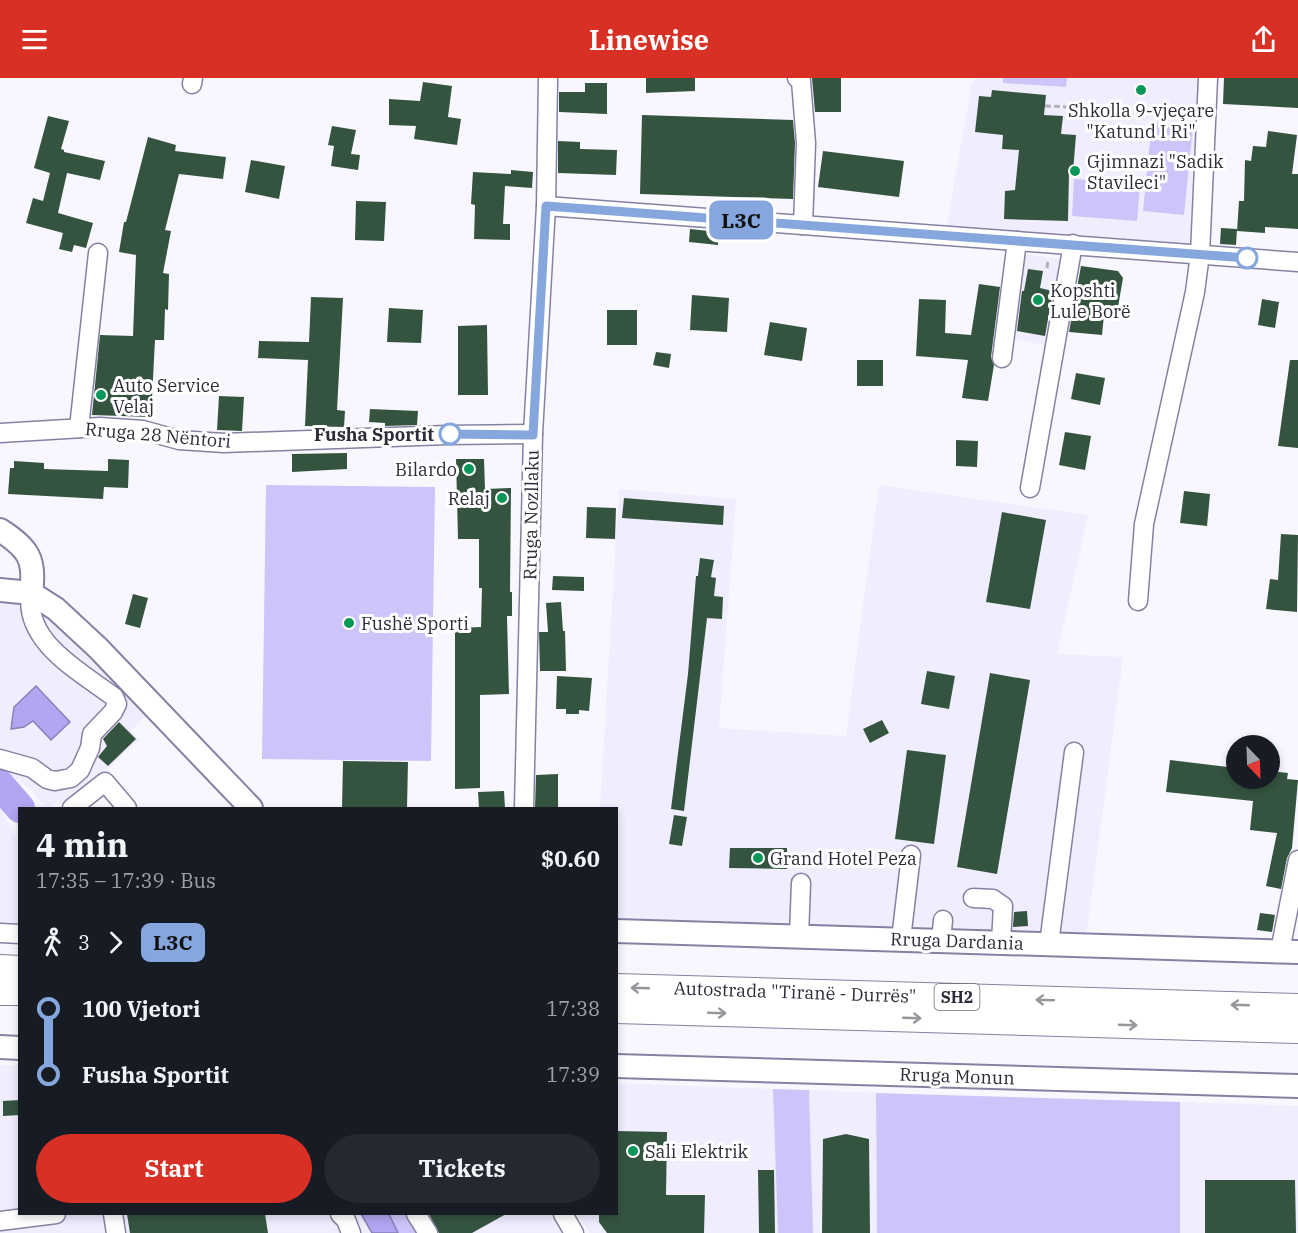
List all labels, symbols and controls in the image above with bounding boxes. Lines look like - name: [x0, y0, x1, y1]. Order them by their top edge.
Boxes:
- text: Linewise: [589, 22, 709, 57]
- icon: menu: [18, 23, 51, 56]
- icon: share: [1247, 23, 1280, 56]
- marker: Shkolla 9-vjeçare "Katund I Ri": [1134, 83, 1148, 97]
- place label: Shkolla 9-vjeçare "Katund I Ri": [1068, 99, 1214, 143]
- place label: Gjimnazi "Sadik Stavileci": [1087, 150, 1224, 194]
- marker: Gjimnazi "Sadik Stavileci": [1068, 164, 1082, 178]
- line badge: L3C: [706, 200, 776, 240]
- text: L3C: [721, 206, 761, 234]
- unlabelled marker: [1236, 247, 1258, 269]
- place label: Kopshti Lule Borë: [1050, 279, 1131, 323]
- marker: Kopshti Lule Borë: [1031, 293, 1045, 307]
- place label: Auto Service Velaj: [113, 374, 220, 418]
- marker: Auto Service Velaj: [94, 388, 108, 402]
- street label: Rruga 28 Nëntori: [84, 417, 232, 453]
- place label: Fusha Sportit: [314, 423, 434, 446]
- marker: Fusha Sportit: [439, 423, 461, 445]
- street label: Rruga Nozllaku: [518, 450, 544, 580]
- place label: Bilardo: [395, 458, 457, 481]
- marker: Bilardo: [462, 462, 476, 476]
- place label: Relaj: [448, 487, 490, 510]
- marker: Relaj: [495, 491, 509, 505]
- place label: Fushë Sporti: [361, 612, 469, 635]
- marker: Fushë Sporti: [342, 616, 356, 630]
- north arrow: [1226, 735, 1280, 789]
- map controls: [1226, 735, 1280, 789]
- text: 4 min: [36, 823, 128, 866]
- text: $0.60: [541, 844, 600, 873]
- place label: Grand Hotel Peza: [770, 847, 917, 870]
- marker: Grand Hotel Peza: [751, 851, 765, 865]
- text: 17:35 – 17:39 · Bus: [36, 867, 216, 894]
- icon: walk: [36, 926, 69, 959]
- icon: forward: [99, 926, 132, 959]
- street label: Rruga Dardania: [890, 927, 1024, 955]
- text: L3C: [153, 928, 193, 956]
- text: 3: [78, 929, 90, 956]
- street label: Autostrada "Tiranë - Durrës": [673, 976, 917, 1008]
- one-way arrow: [630, 982, 650, 993]
- road number: SH2: [934, 984, 980, 1010]
- text: 100 Vjetori: [82, 994, 200, 1023]
- one-way arrow: [1035, 994, 1055, 1005]
- text: 17:38: [546, 995, 600, 1022]
- one-way arrow: [1230, 1000, 1250, 1011]
- one-way arrow: [706, 1007, 726, 1018]
- one-way arrow: [901, 1013, 921, 1024]
- one-way arrow: [1117, 1019, 1137, 1031]
- text: Fusha Sportit: [82, 1060, 229, 1089]
- text: 17:39: [546, 1061, 600, 1088]
- street label: Rruga Monun: [899, 1062, 1015, 1090]
- button: Start: [36, 1134, 312, 1203]
- button: Tickets: [324, 1134, 600, 1203]
- place label: Sali Elektrik: [645, 1140, 749, 1163]
- marker: Sali Elektrik: [626, 1144, 640, 1158]

